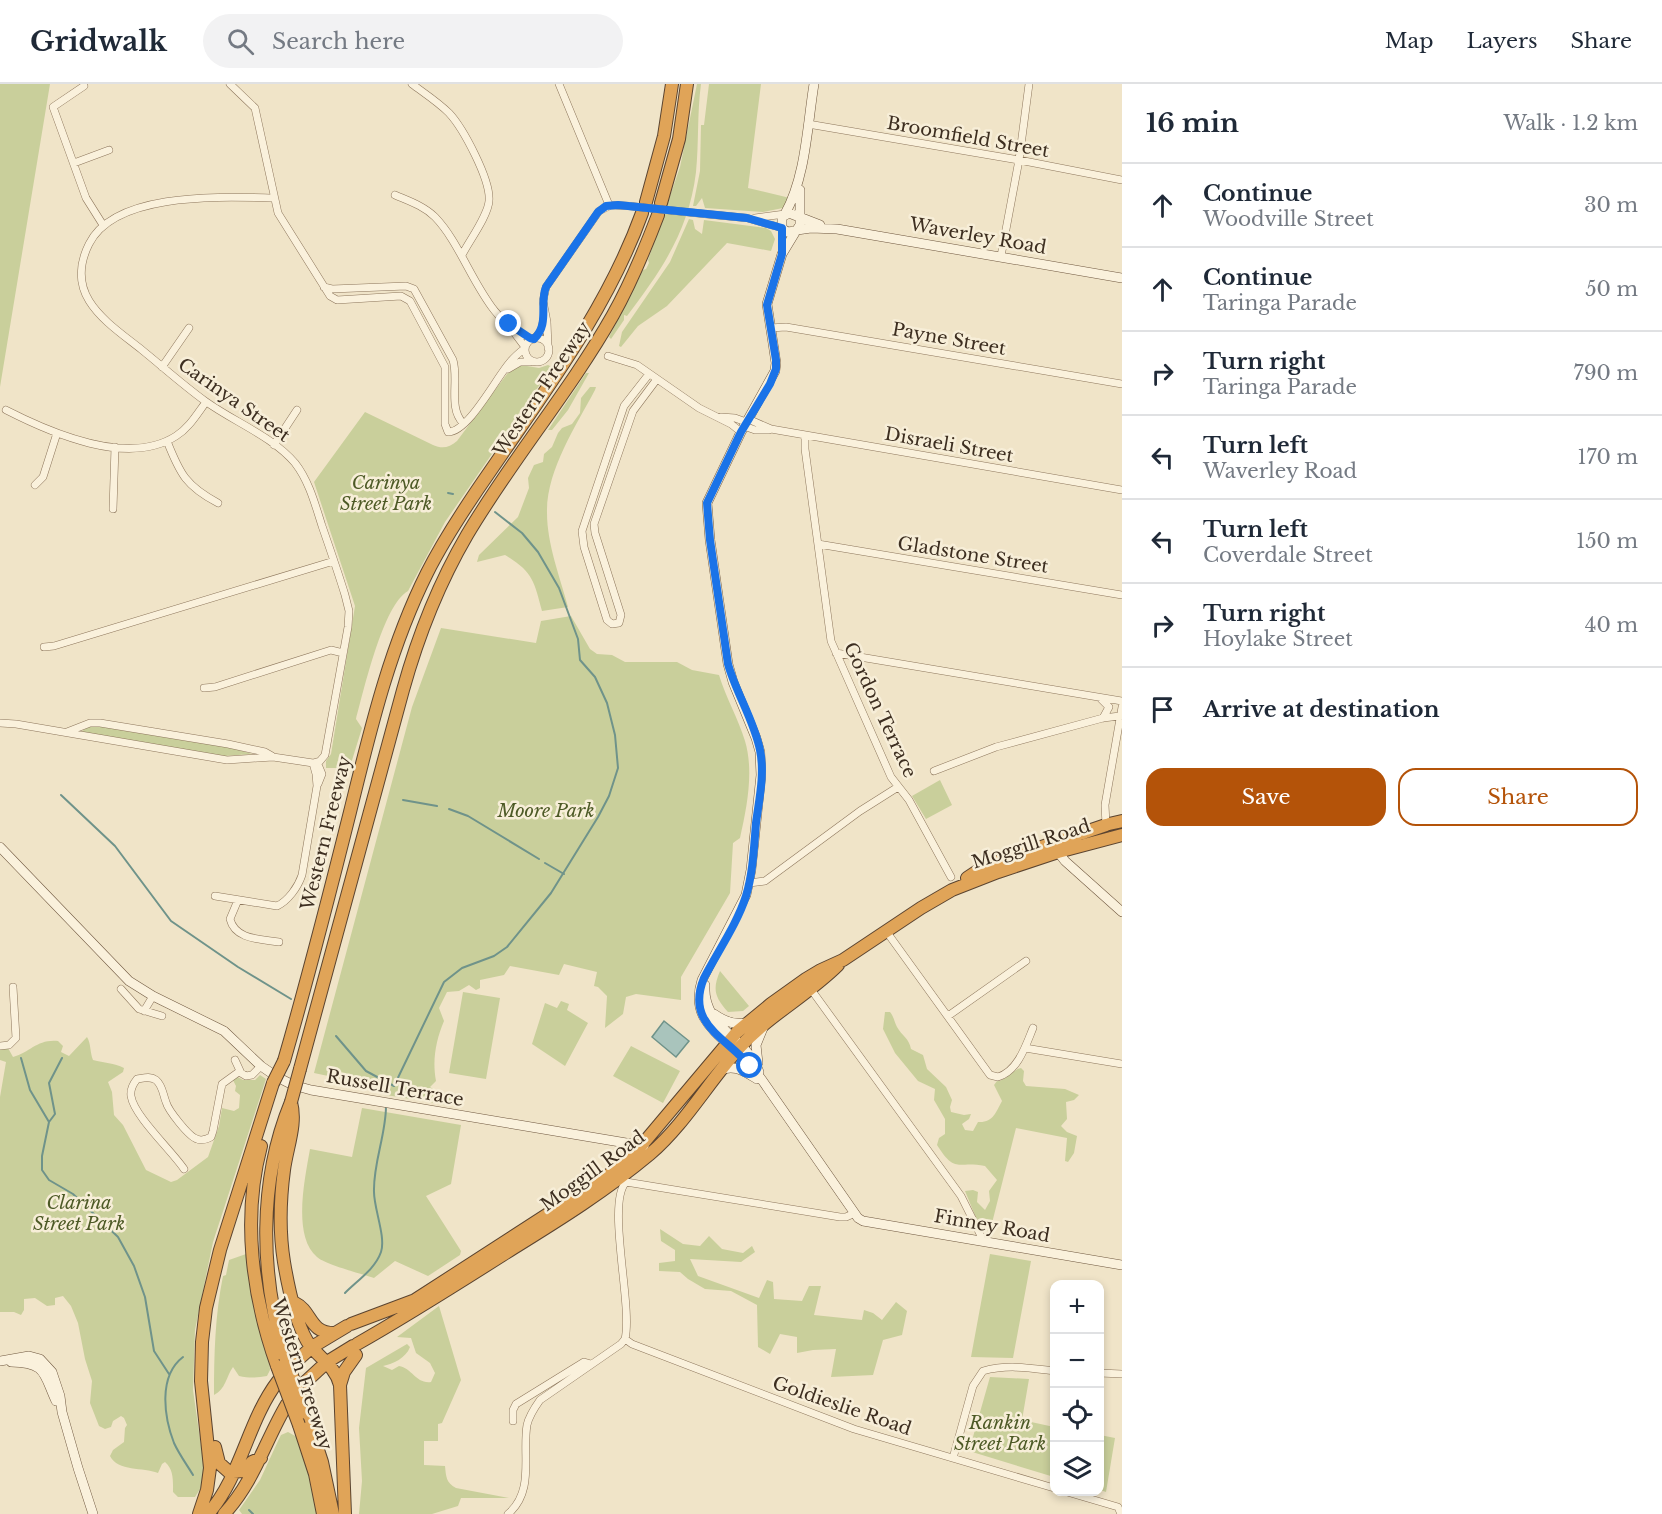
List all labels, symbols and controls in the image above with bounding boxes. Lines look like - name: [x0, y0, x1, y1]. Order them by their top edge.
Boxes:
- search box: [203, 14, 623, 68]
- text: Gridwalk: [30, 24, 167, 59]
- icon: search: [224, 25, 257, 58]
- text: Search here: [272, 28, 405, 55]
- text: Map: [1385, 28, 1434, 54]
- text: Layers: [1467, 28, 1538, 54]
- text: Share: [1571, 28, 1632, 54]
- text: 16 min: [1146, 107, 1239, 139]
- text: Walk · 1.2 km: [1503, 111, 1638, 135]
- street label: Broomfield Street: [885, 112, 1051, 162]
- text: Continue: [1203, 180, 1312, 207]
- icon: ahead: [1146, 189, 1179, 222]
- text: 30 m: [1584, 193, 1638, 217]
- text: Woodville Street: [1203, 207, 1374, 231]
- street label: Waverley Road: [907, 213, 1048, 259]
- text: Continue: [1203, 264, 1312, 291]
- icon: ahead: [1146, 273, 1179, 306]
- text: 50 m: [1585, 277, 1638, 301]
- text: Taringa Parade: [1203, 291, 1357, 315]
- route end: [495, 310, 521, 336]
- street label: Western Freeway: [488, 317, 596, 462]
- street label: Payne Street: [890, 318, 1008, 360]
- text: Turn right: [1203, 348, 1325, 375]
- street label: Carinya Street: [174, 353, 294, 447]
- icon: right: [1146, 357, 1179, 390]
- text: 790 m: [1574, 361, 1638, 385]
- text: Taringa Parade: [1203, 375, 1357, 399]
- street label: Disraeli Street: [883, 423, 1015, 467]
- text: Turn left: [1203, 432, 1308, 459]
- icon: left: [1146, 441, 1179, 474]
- text: 170 m: [1578, 445, 1638, 469]
- text: Waverley Road: [1203, 459, 1357, 483]
- park label: Carinya Street Park: [340, 472, 432, 515]
- text: Turn left: [1203, 516, 1308, 543]
- icon: left: [1146, 525, 1179, 558]
- text: 150 m: [1576, 529, 1638, 553]
- street label: Gladstone Street: [896, 532, 1050, 578]
- text: Coverdale Street: [1203, 543, 1373, 567]
- text: Turn right: [1203, 600, 1325, 627]
- icon: right: [1146, 609, 1179, 642]
- text: 40 m: [1585, 613, 1638, 637]
- text: Hoylake Street: [1203, 627, 1353, 651]
- street label: Gordon Terrace: [839, 639, 921, 781]
- icon: arrive: [1146, 693, 1179, 726]
- text: Arrive at destination: [1203, 696, 1440, 723]
- street label: Western Freeway: [296, 753, 356, 914]
- button: Save: [1146, 768, 1386, 826]
- button: Share: [1398, 768, 1638, 826]
- park label: Moore Park: [497, 800, 594, 822]
- street label: Moggill Road: [969, 814, 1093, 874]
- route start: [736, 1052, 762, 1078]
- street label: Russell Terrace: [325, 1065, 465, 1111]
- street label: Moggill Road: [537, 1126, 649, 1216]
- park label: Clarina Street Park: [33, 1192, 125, 1235]
- street label: Finney Road: [932, 1205, 1052, 1247]
- map controls: [1050, 1280, 1104, 1496]
- button: +: [1050, 1280, 1104, 1334]
- street label: Western Freeway: [267, 1294, 337, 1453]
- button: −: [1050, 1334, 1104, 1388]
- street label: Goldieslie Road: [770, 1372, 914, 1440]
- button: locate: [1050, 1388, 1104, 1442]
- park label: Rankin Street Park: [954, 1412, 1046, 1455]
- button: layers: [1050, 1442, 1104, 1496]

